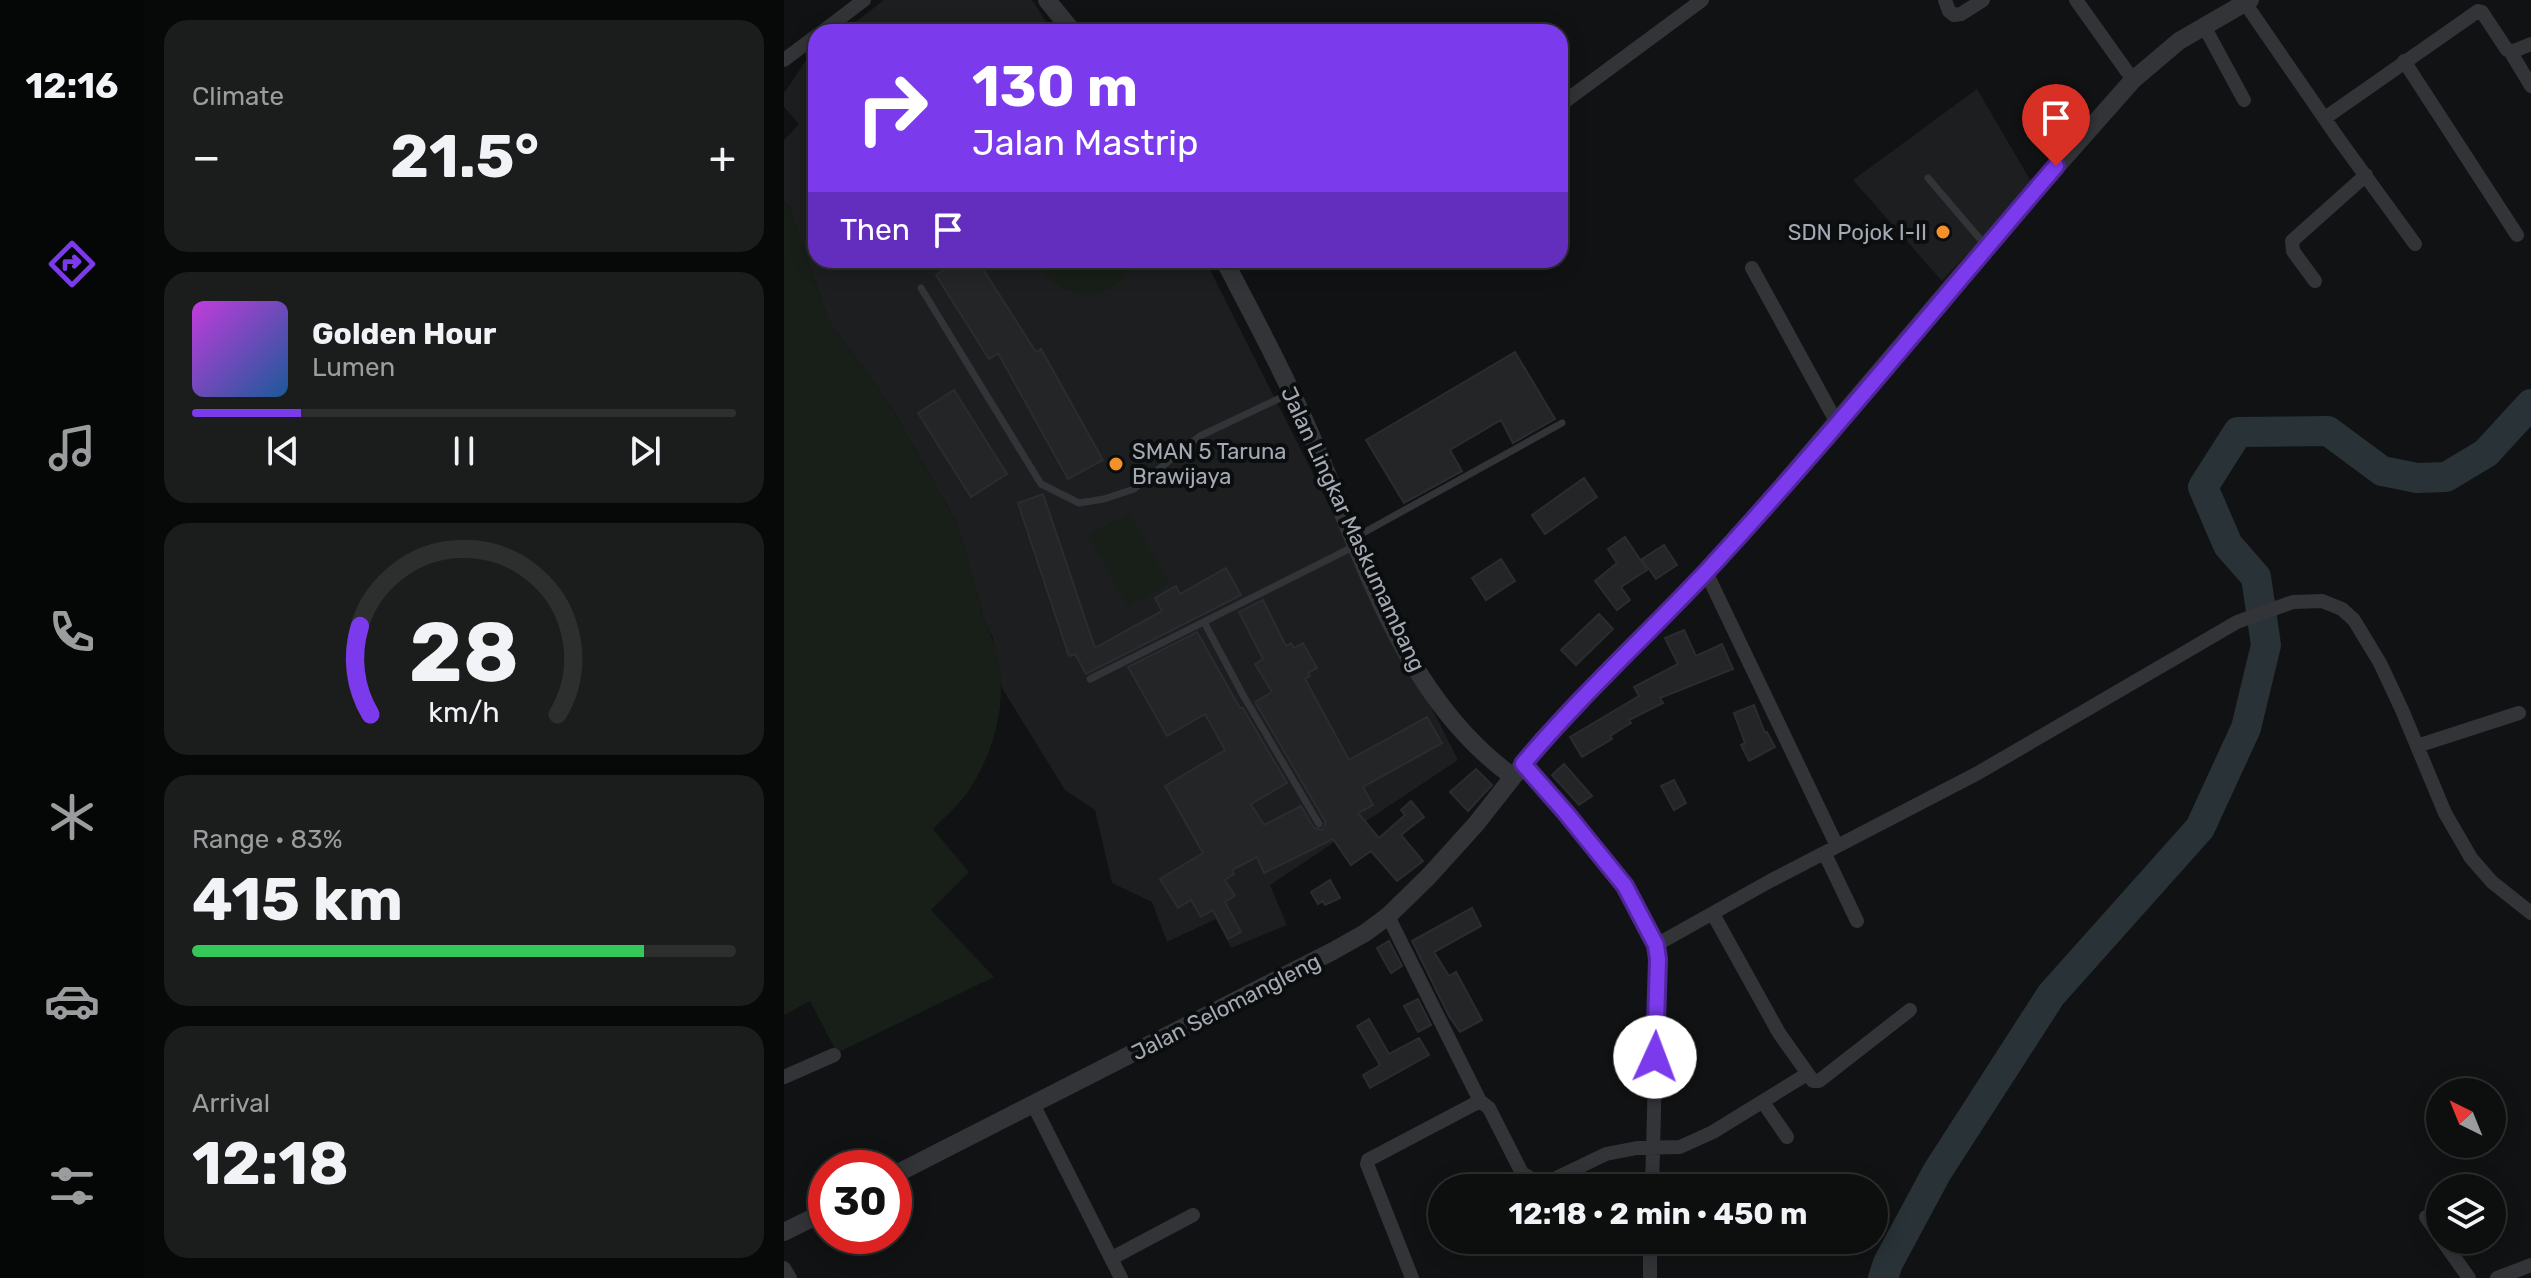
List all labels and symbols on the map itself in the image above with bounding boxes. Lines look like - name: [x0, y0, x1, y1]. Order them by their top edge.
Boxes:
- pin: [2022, 84, 2090, 166]
- place label: SDN Pojok I-II: [1788, 219, 1927, 246]
- marker: SDN Pojok I-II: [1934, 223, 1952, 241]
- street label: Jalan Lingkar Maskumambang: [1275, 382, 1431, 676]
- place label: SMAN 5 Taruna Brawijaya: [1132, 438, 1286, 490]
- marker: SMAN 5 Taruna Brawijaya: [1107, 455, 1125, 473]
- street label: Jalan Selomangleng: [1127, 948, 1325, 1066]
- position arrow: [1613, 1015, 1697, 1099]
- north arrow: [2426, 1078, 2506, 1158]
- speed limit sign: 30: [808, 1150, 912, 1254]

